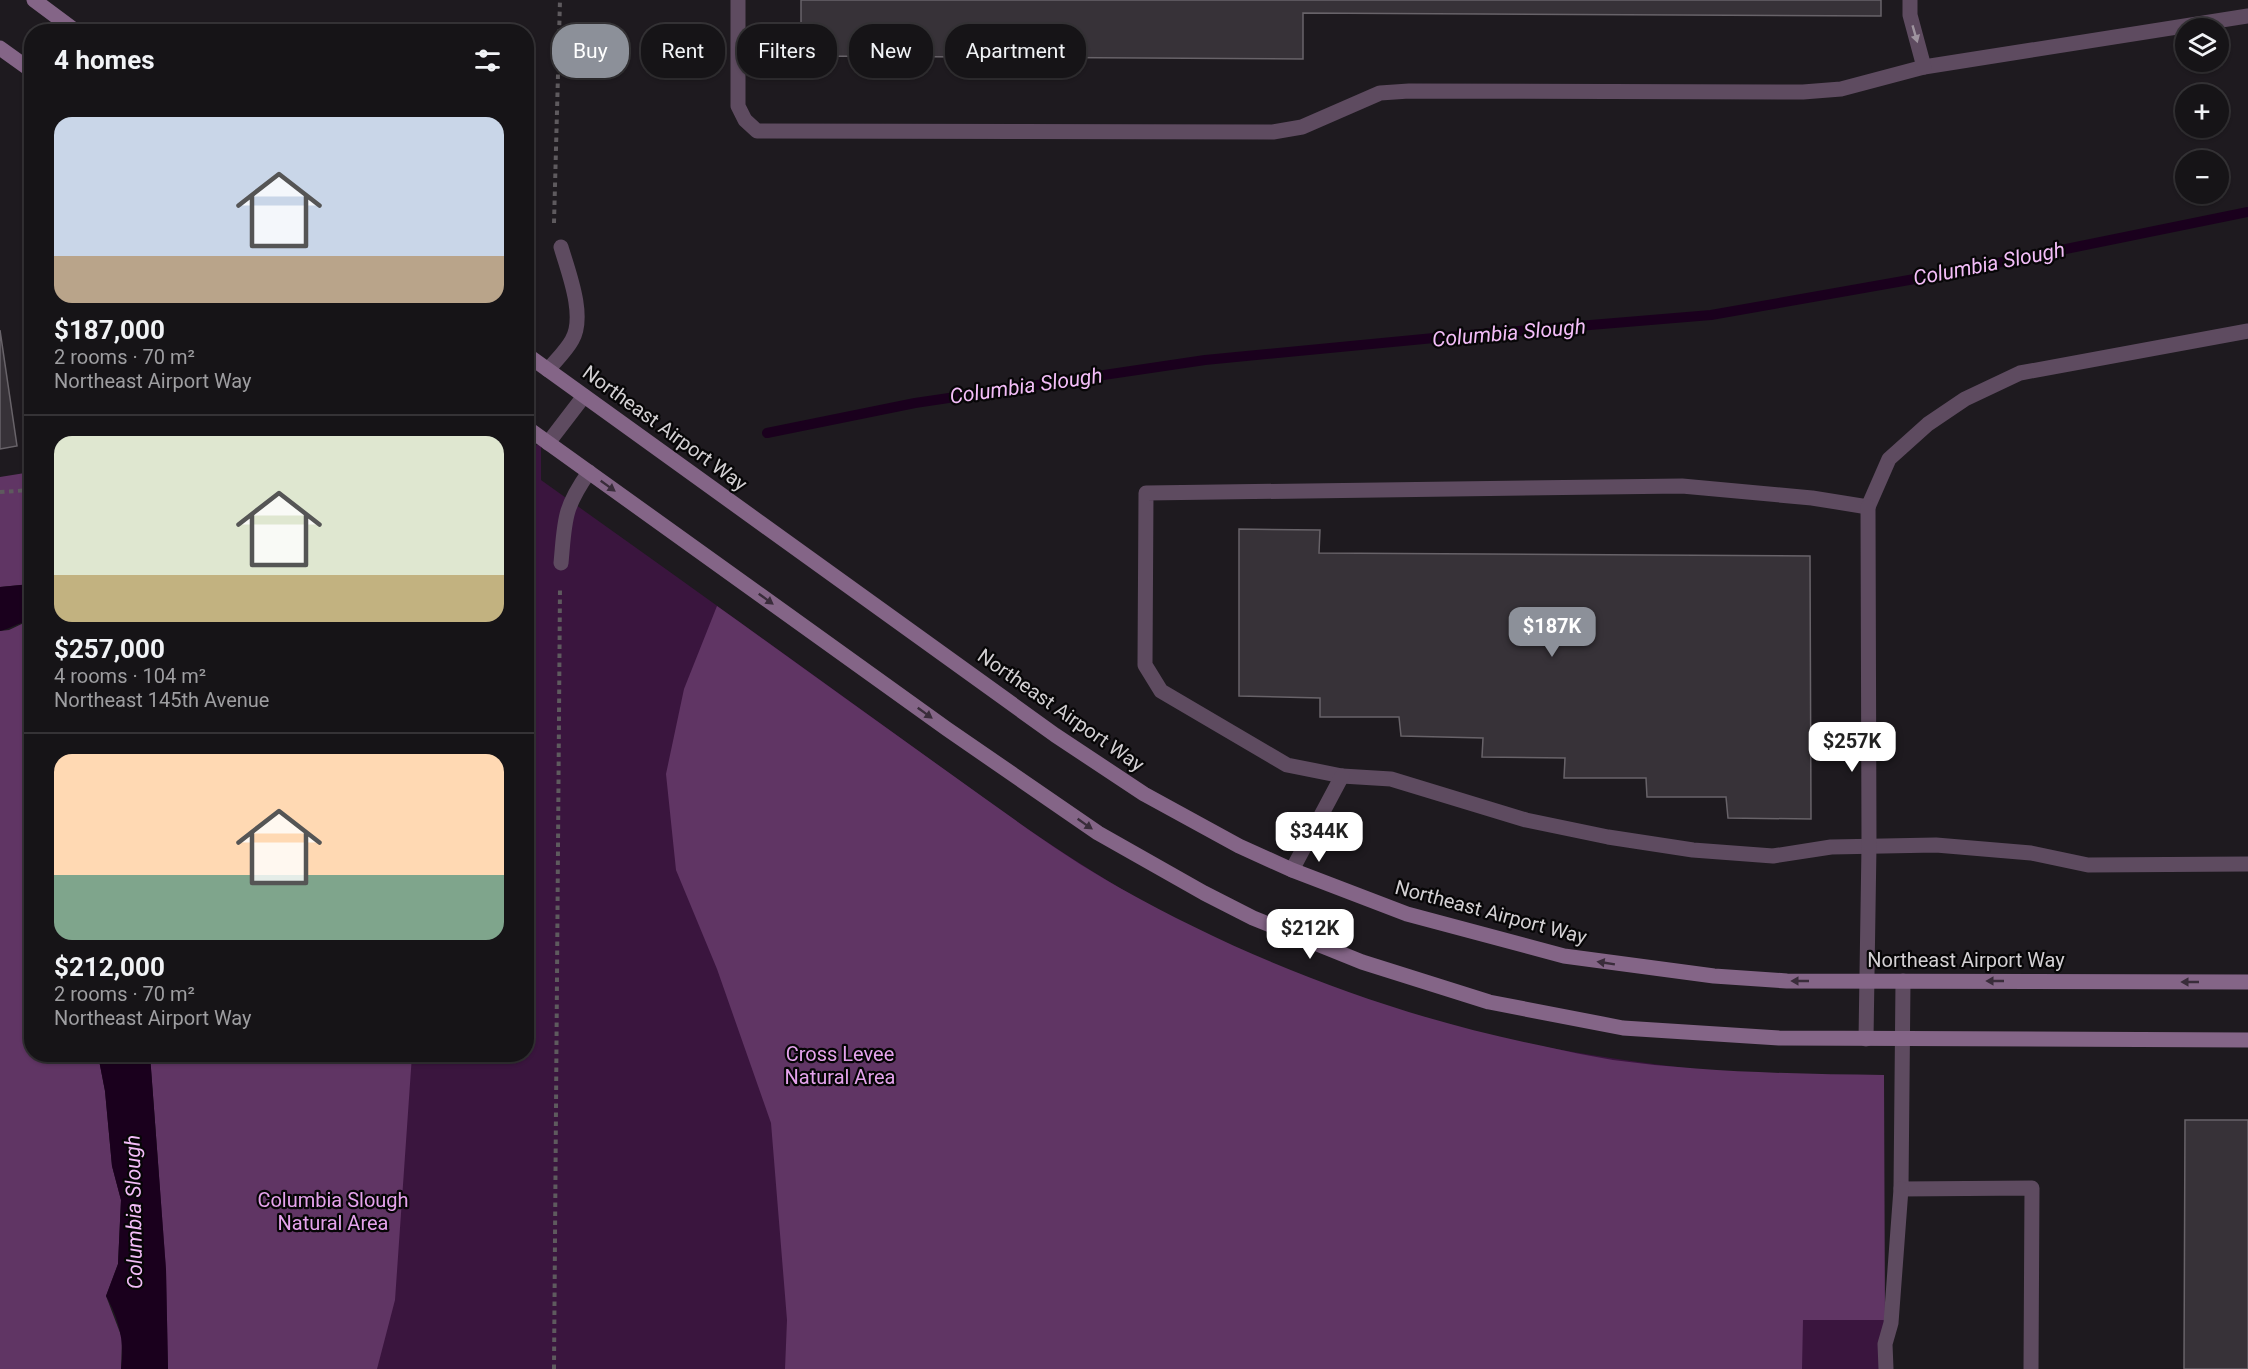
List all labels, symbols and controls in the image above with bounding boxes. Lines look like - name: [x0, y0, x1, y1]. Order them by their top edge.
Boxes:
- map controls: [2175, 18, 2229, 204]
- button: layers: [2175, 18, 2229, 72]
- chip: Buy: [552, 24, 629, 78]
- chip: Rent: [641, 24, 725, 78]
- chip: Filters: [737, 24, 837, 78]
- chip: New: [849, 24, 933, 78]
- chip: Apartment: [945, 24, 1086, 78]
- one-way arrow: [1911, 25, 1920, 43]
- icon: filters: [471, 44, 504, 77]
- text: 4 homes: [54, 45, 155, 75]
- button: +: [2175, 84, 2229, 138]
- button: −: [2175, 150, 2229, 204]
- icon: home: [225, 156, 333, 264]
- water label: Columbia Slough: [1911, 238, 2067, 290]
- water label: Columbia Slough: [1431, 314, 1587, 352]
- text: $187,000: [54, 315, 165, 345]
- text: 2 rooms · 70 m²: [54, 345, 195, 369]
- street label: Northeast Airport Way: [578, 360, 752, 496]
- water label: Columbia Slough: [948, 363, 1104, 409]
- text: Northeast Airport Way: [54, 369, 252, 393]
- icon: home: [225, 475, 333, 583]
- one-way arrow: [601, 479, 616, 491]
- one-way arrow: [759, 593, 774, 605]
- pin: $187K: [1510, 607, 1594, 658]
- text: $187K: [1523, 614, 1581, 638]
- text: $257,000: [54, 634, 165, 664]
- street label: Northeast Airport Way: [973, 644, 1149, 777]
- text: 4 rooms · 104 m²: [54, 664, 206, 688]
- text: Northeast 145th Avenue: [54, 688, 269, 712]
- one-way arrow: [916, 707, 932, 719]
- pin: $257K: [1810, 722, 1894, 773]
- text: $257K: [1823, 729, 1881, 753]
- icon: home: [225, 793, 333, 901]
- pin: $344K: [1277, 812, 1361, 863]
- one-way arrow: [1077, 818, 1093, 829]
- text: $344K: [1290, 819, 1348, 843]
- street label: Northeast Airport Way: [1392, 875, 1590, 949]
- pin: $212K: [1268, 909, 1352, 960]
- text: $212K: [1281, 916, 1339, 940]
- street label: Northeast Airport Way: [1867, 948, 2065, 972]
- text: $212,000: [54, 952, 165, 982]
- one-way arrow: [1596, 958, 1615, 967]
- one-way arrow: [1790, 976, 1809, 986]
- one-way arrow: [1985, 976, 2004, 986]
- one-way arrow: [2180, 977, 2199, 987]
- text: 2 rooms · 70 m²: [54, 982, 195, 1006]
- text: Northeast Airport Way: [54, 1006, 252, 1030]
- park label: Cross Levee Natural Area: [785, 1042, 895, 1089]
- water label: Columbia Slough: [121, 1135, 147, 1289]
- park label: Columbia Slough Natural Area: [257, 1188, 409, 1235]

